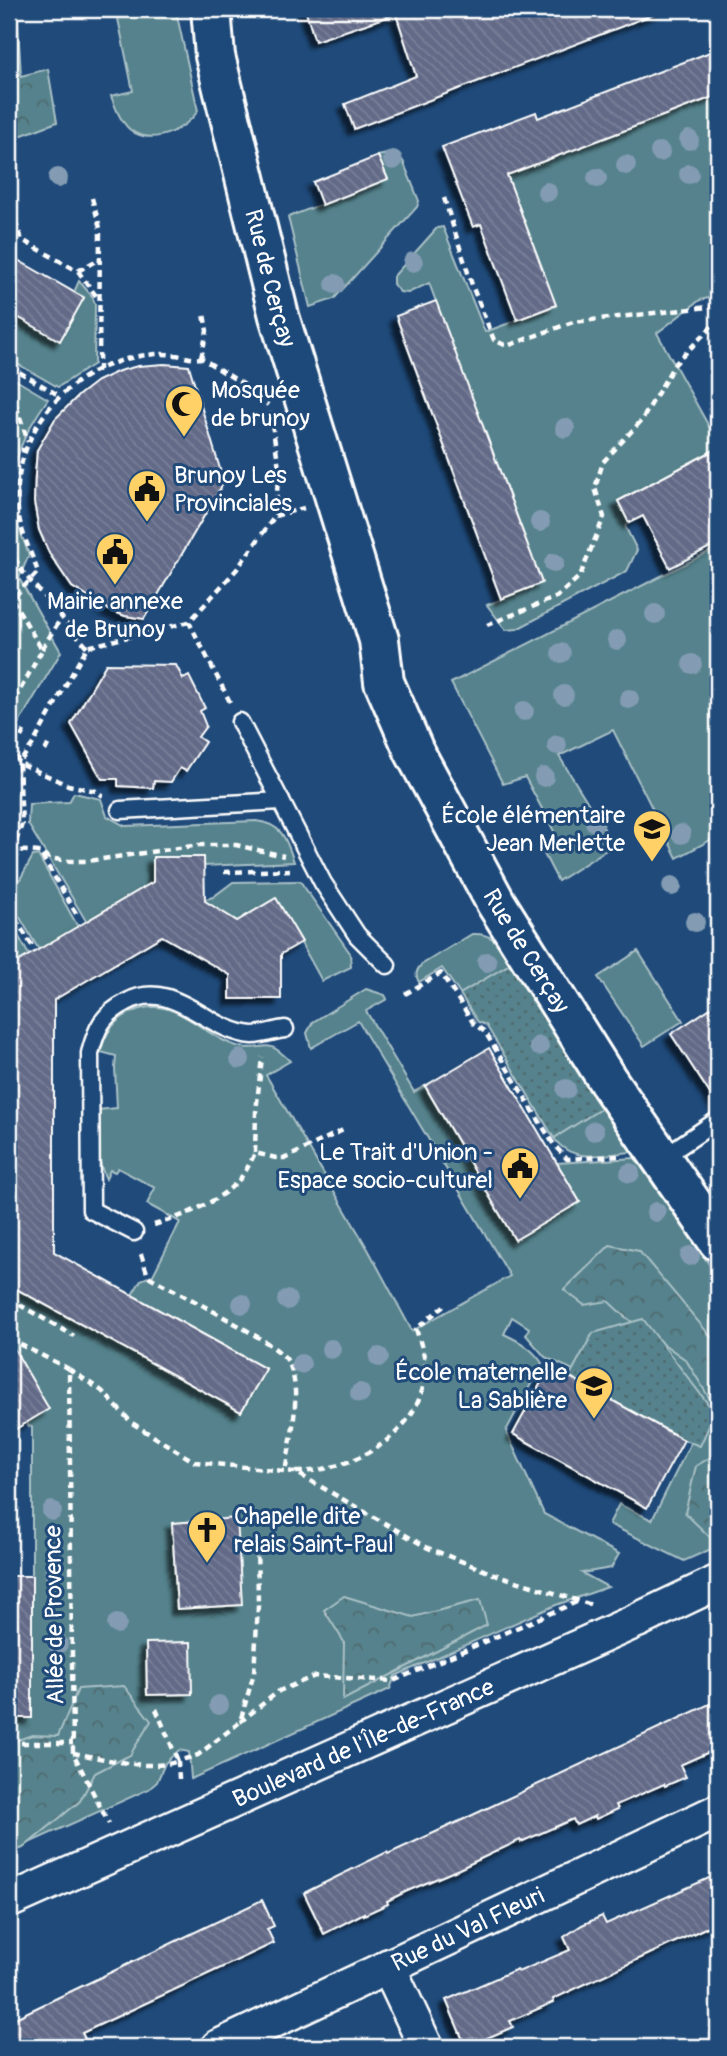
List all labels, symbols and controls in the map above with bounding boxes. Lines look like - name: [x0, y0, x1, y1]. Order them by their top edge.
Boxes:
- street label: Rue de Cerçay: [238, 206, 302, 351]
- place label: Mosquée de brunoy: [211, 376, 310, 433]
- mosque icon: Mosquée de brunoy: [163, 383, 205, 438]
- place label: Brunoy Les Provinciales: [174, 461, 292, 518]
- public building icon: Brunoy Les Provinciales: [126, 468, 168, 523]
- public building icon: Mairie annexe de Brunoy: [94, 531, 136, 586]
- place label: Mairie annexe de Brunoy: [47, 587, 183, 644]
- place label: École élémentaire Jean Merlette: [441, 801, 625, 858]
- school or university icon: École élémentaire Jean Merlette: [631, 808, 673, 863]
- street label: Rue de Cerçay: [476, 884, 576, 1019]
- place label: Le Trait d'Union - Espace socio-culturel: [278, 1138, 493, 1195]
- public building icon: Le Trait d'Union - Espace socio-culturel: [499, 1145, 541, 1200]
- place label: École maternelle La Sablière: [395, 1358, 567, 1415]
- school or university icon: École maternelle La Sablière: [573, 1365, 615, 1420]
- place label: Chapelle dite relais Saint-Paul: [234, 1502, 394, 1559]
- church icon: Chapelle dite relais Saint-Paul: [186, 1509, 228, 1564]
- street label: Allée de Provence: [38, 1525, 71, 1705]
- street label: Boulevard de l'Île-de-France: [228, 1672, 499, 1814]
- street label: Rue du Val Fleuri: [387, 1881, 549, 1978]

